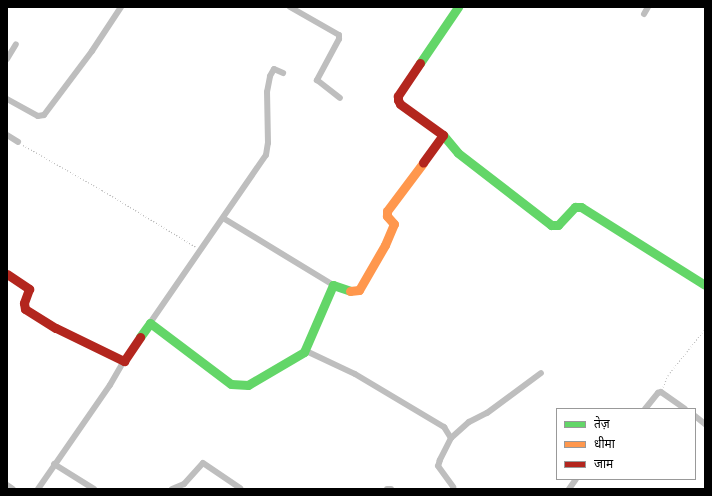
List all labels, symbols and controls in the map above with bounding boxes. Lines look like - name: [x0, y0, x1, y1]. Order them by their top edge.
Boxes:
- legend: [556, 408, 696, 480]
- text: तेज़: [594, 416, 610, 431]
- text: धीमा: [594, 436, 615, 451]
- text: जाम: [594, 456, 613, 471]

